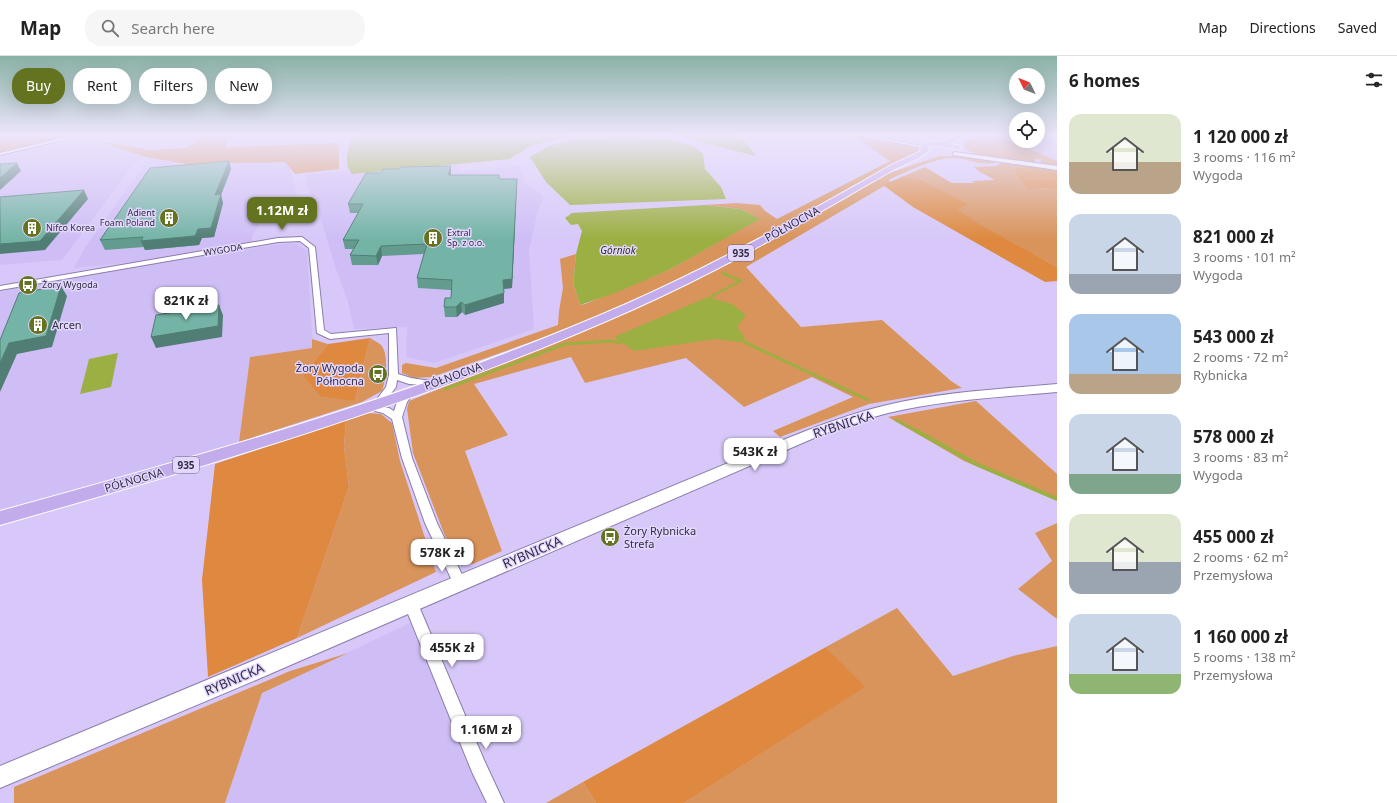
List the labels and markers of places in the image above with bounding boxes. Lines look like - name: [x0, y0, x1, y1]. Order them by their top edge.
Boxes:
- pin: 1.12M zł: [241, 197, 323, 231]
- place label: Adient Foam Poland: [100, 206, 156, 229]
- building icon: Adient Foam Poland: [158, 207, 180, 229]
- building icon: Nifco Korea: [21, 217, 43, 239]
- place label: Nifco Korea: [46, 221, 95, 234]
- place label: Extral Sp. z o.o.: [447, 226, 485, 249]
- building icon: Extral Sp. z o.o.: [422, 227, 444, 249]
- bus stop icon: Żory Wygoda: [17, 274, 39, 296]
- place label: Żory Wygoda: [42, 278, 98, 291]
- pin: 821K zł: [149, 287, 223, 321]
- building icon: Arcen: [27, 314, 49, 336]
- place label: Arcen: [52, 317, 82, 332]
- place label: Żory Wygoda Północna: [296, 360, 364, 388]
- bus stop icon: Żory Wygoda Północna: [367, 363, 389, 385]
- pin: 543K zł: [718, 438, 792, 472]
- place label: Żory Rybnicka Strefa: [624, 523, 696, 551]
- bus stop icon: Żory Rybnicka Strefa: [599, 526, 621, 548]
- pin: 578K zł: [405, 539, 479, 573]
- pin: 455K zł: [415, 634, 489, 668]
- pin: 1.16M zł: [445, 716, 527, 750]

